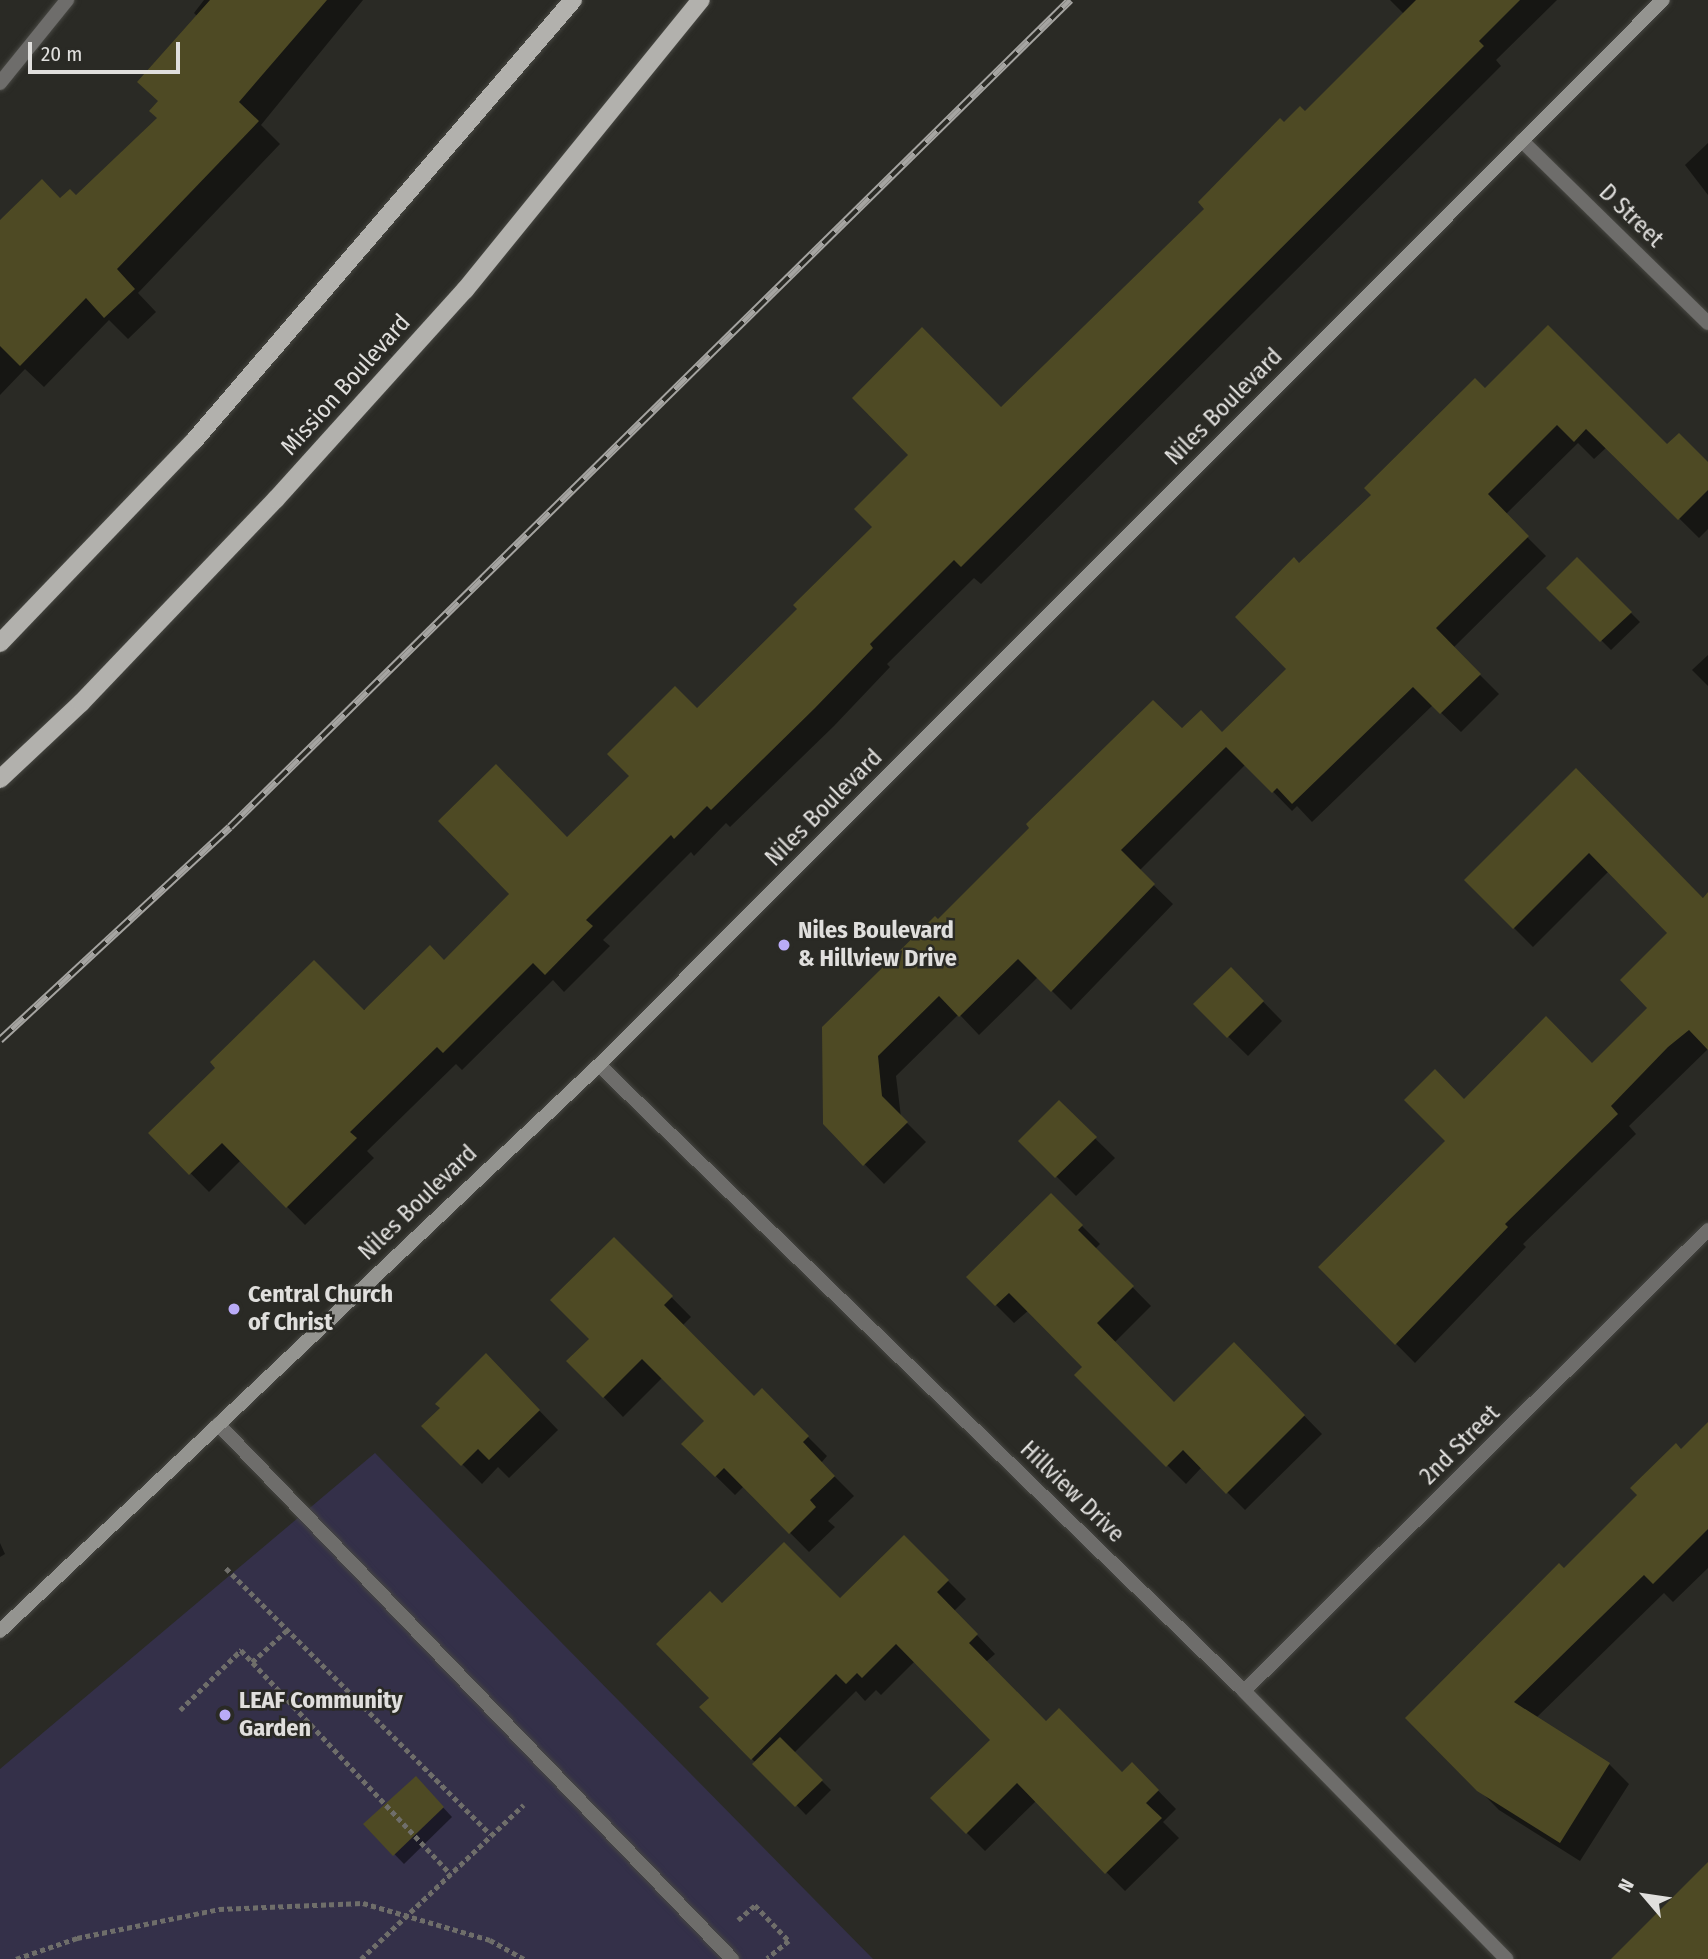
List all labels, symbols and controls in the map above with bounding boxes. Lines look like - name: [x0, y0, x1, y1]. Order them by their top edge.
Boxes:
- scale bar: [32, 28, 184, 72]
- text: 20 m: [41, 41, 82, 67]
- street label: D Street: [1593, 178, 1669, 254]
- street label: Mission Boulevard: [275, 309, 417, 461]
- street label: Niles Boulevard: [1160, 343, 1288, 471]
- street label: Niles Boulevard: [760, 744, 888, 872]
- place label: Niles Boulevard & Hillview Drive: [798, 917, 957, 973]
- marker: Niles Boulevard & Hillview Drive: [776, 937, 792, 953]
- street label: Niles Boulevard: [353, 1139, 483, 1267]
- place label: Central Church of Christ: [248, 1281, 393, 1337]
- marker: Central Church of Christ: [226, 1301, 242, 1317]
- street label: 2nd Street: [1414, 1399, 1506, 1491]
- street label: Hillview Drive: [1014, 1435, 1130, 1549]
- place label: LEAF Community Garden: [239, 1687, 403, 1743]
- marker: LEAF Community Garden: [217, 1707, 233, 1723]
- north arrow: [1610, 1861, 1680, 1931]
- text: N: [1613, 1875, 1639, 1896]

